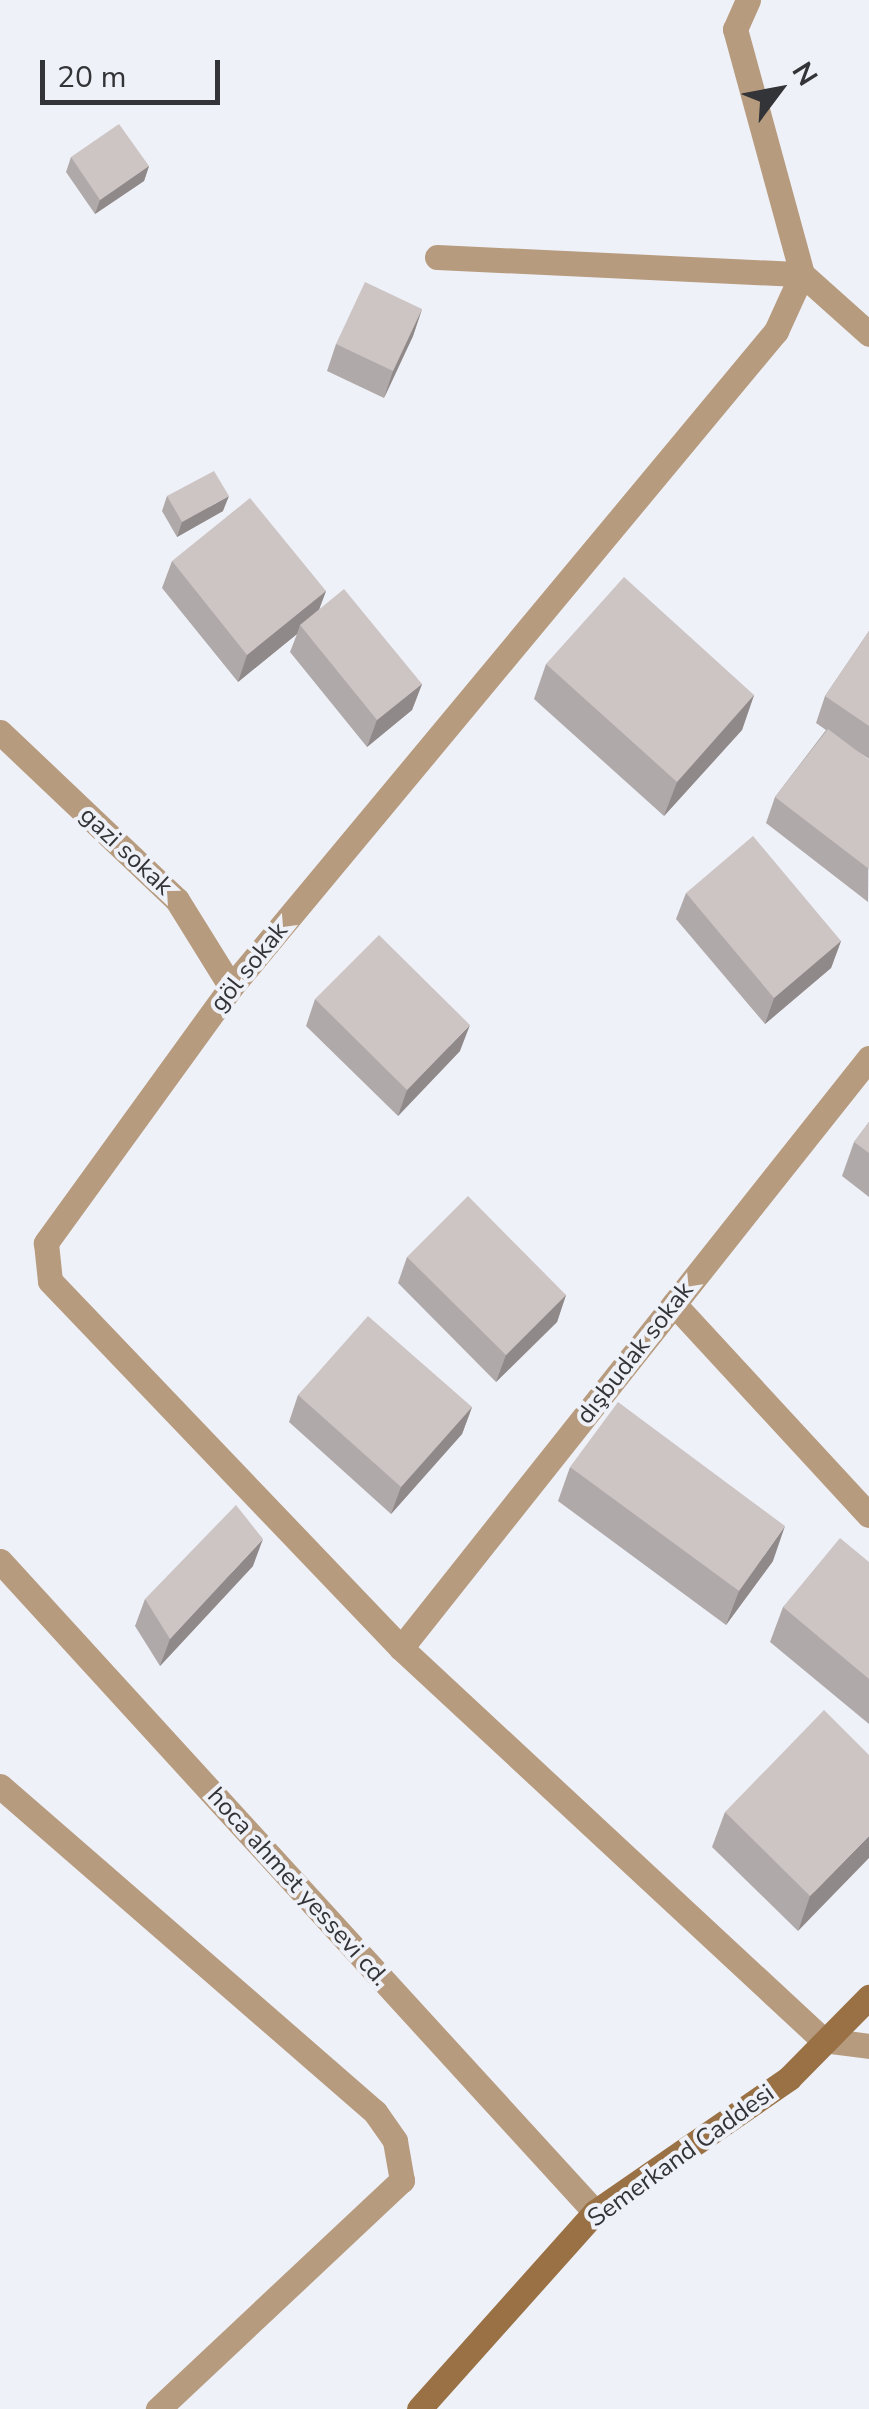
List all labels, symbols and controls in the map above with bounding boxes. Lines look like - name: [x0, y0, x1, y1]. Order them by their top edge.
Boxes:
- scale bar: [45, 40, 225, 102]
- north arrow: [729, 40, 829, 140]
- text: N: [783, 55, 826, 93]
- text: 20 m: [57, 57, 126, 98]
- street label: gazi sokak: [73, 801, 179, 901]
- street label: göl sokak: [204, 916, 294, 1018]
- street label: dışbudak sokak: [570, 1276, 700, 1430]
- street label: hoca ahmet yessevi cd.: [201, 1782, 395, 1992]
- street label: Semerkand Caddesi: [582, 2078, 780, 2234]

